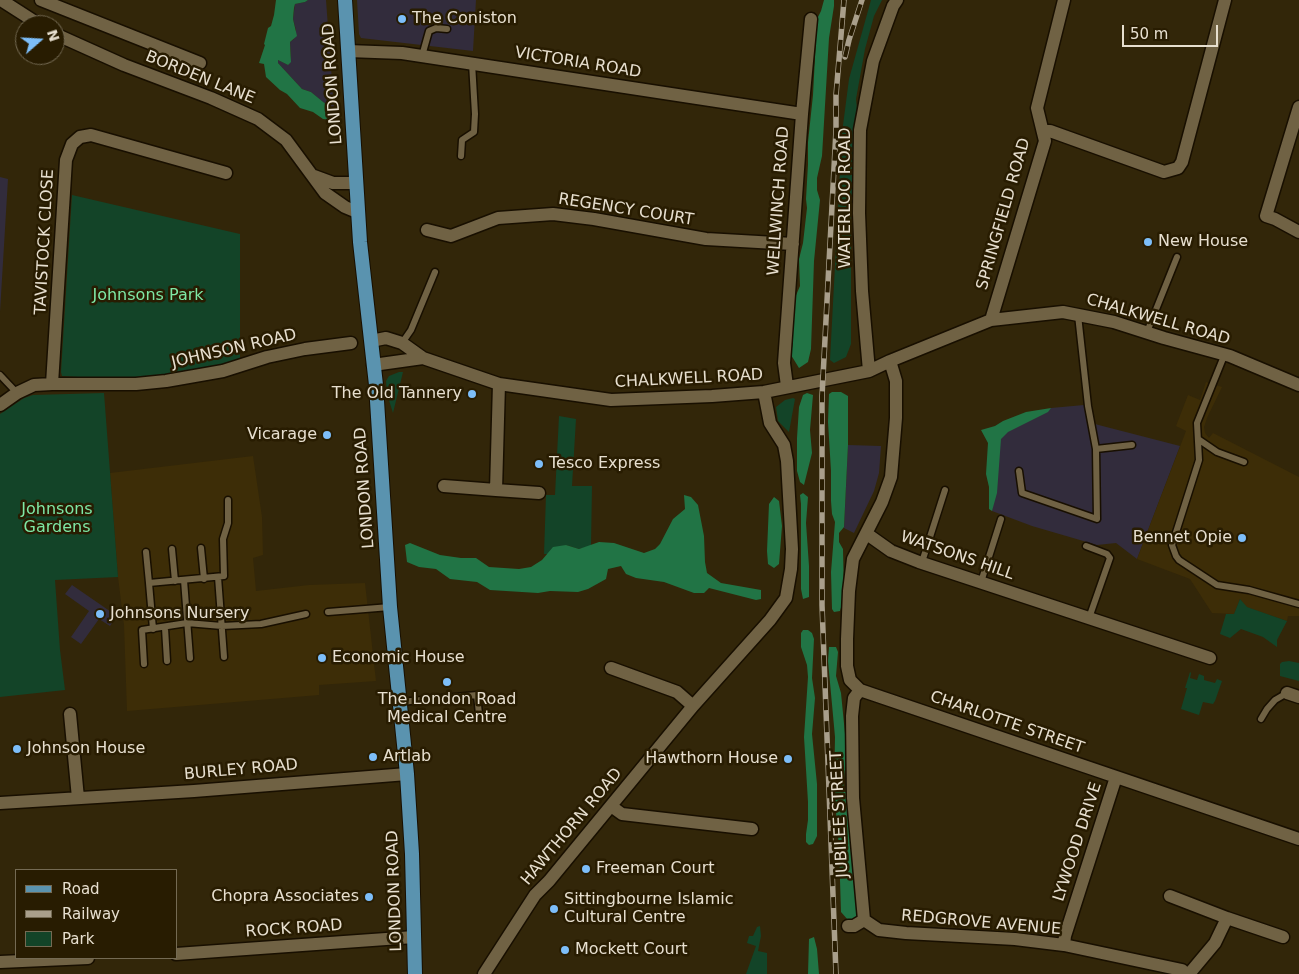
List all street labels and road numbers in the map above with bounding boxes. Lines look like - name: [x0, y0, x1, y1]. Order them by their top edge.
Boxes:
- street label: LONDON ROAD: [319, 23, 347, 145]
- street label: VICTORIA ROAD: [513, 44, 643, 82]
- street label: BORDEN LANE: [143, 47, 257, 109]
- street label: WELLWINCH ROAD: [764, 126, 794, 276]
- street label: WATERLOO ROAD: [836, 128, 856, 268]
- street label: SPRINGFIELD ROAD: [973, 136, 1035, 292]
- street label: TAVISTOCK CLOSE: [32, 169, 58, 315]
- street label: REGENCY COURT: [557, 190, 695, 230]
- street label: CHALKWELL ROAD: [1084, 290, 1232, 350]
- street label: JOHNSON ROAD: [170, 325, 298, 373]
- street label: CHALKWELL ROAD: [614, 366, 764, 392]
- street label: LONDON ROAD: [351, 427, 379, 549]
- street label: WATSONS HILL: [898, 528, 1016, 584]
- street label: CHARLOTTE STREET: [927, 688, 1087, 758]
- street label: JUBILEE STREET: [827, 750, 853, 878]
- street label: BURLEY ROAD: [183, 755, 299, 785]
- street label: HAWTHORN ROAD: [517, 764, 627, 890]
- street label: LYWOOD DRIVE: [1050, 780, 1106, 904]
- street label: LONDON ROAD: [383, 830, 407, 952]
- street label: REDGROVE AVENUE: [900, 906, 1062, 940]
- street label: ROCK ROAD: [245, 916, 343, 942]

